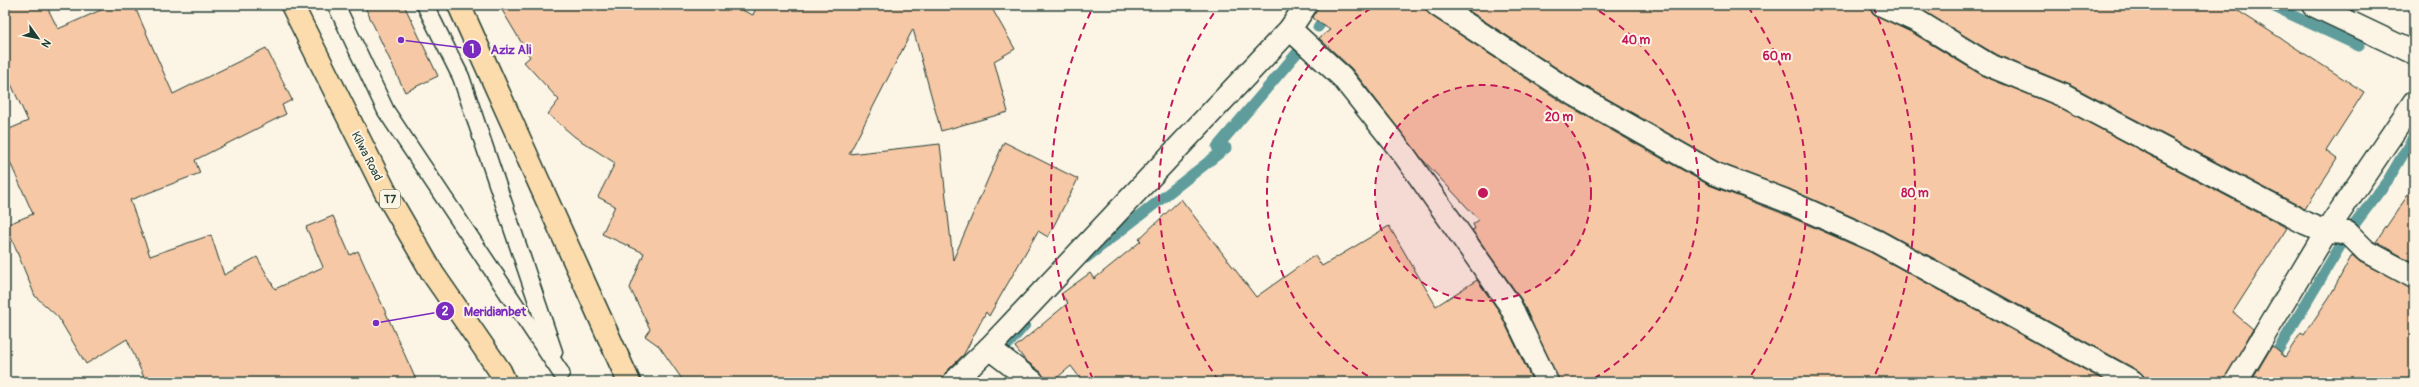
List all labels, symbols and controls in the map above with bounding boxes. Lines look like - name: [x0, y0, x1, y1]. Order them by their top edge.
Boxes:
- north arrow: [18, 18, 58, 58]
- text: 40 m: [1621, 33, 1651, 48]
- text: N: [38, 37, 53, 50]
- callout: Aziz Ali: [462, 37, 539, 62]
- text: 1: [470, 42, 474, 57]
- text: Aziz Ali: [491, 42, 532, 58]
- text: 60 m: [1763, 49, 1792, 64]
- text: 20 m: [1545, 110, 1573, 125]
- street label: Kilwa Road: [348, 129, 385, 184]
- centre of rings: [1476, 186, 1490, 200]
- text: 80 m: [1901, 186, 1929, 201]
- road number: T7: [380, 190, 400, 208]
- callout: Meridianbet: [435, 299, 534, 324]
- text: 2: [442, 304, 449, 319]
- text: Meridianbet: [464, 304, 527, 320]

